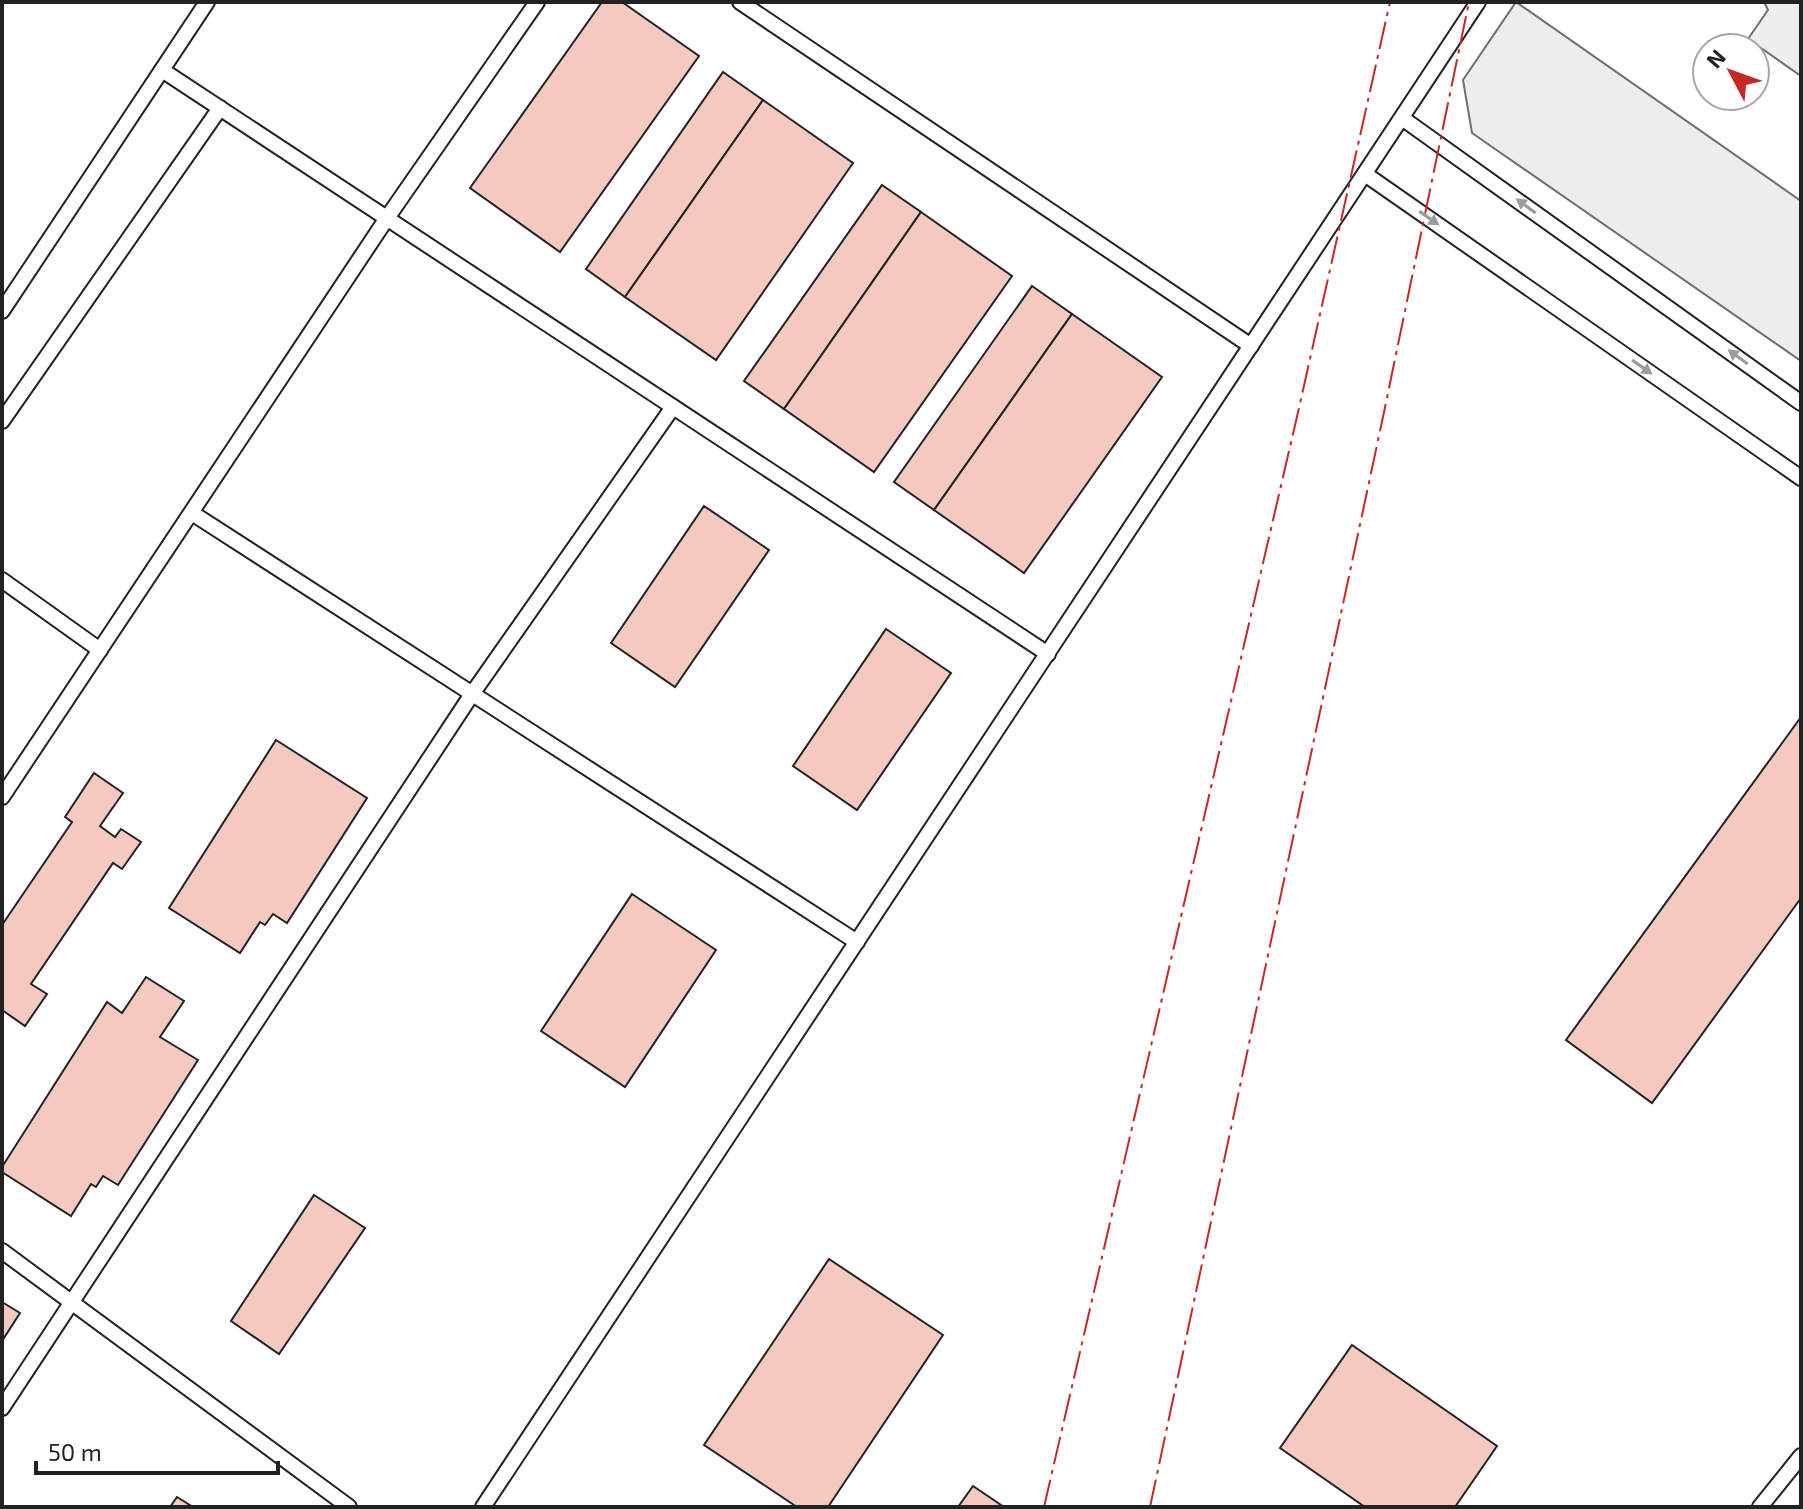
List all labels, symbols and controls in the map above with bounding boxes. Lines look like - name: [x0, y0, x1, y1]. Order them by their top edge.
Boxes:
- north arrow: [1691, 32, 1771, 112]
- text: N: [1700, 44, 1730, 73]
- one-way arrow: [1515, 198, 1537, 214]
- one-way arrow: [1418, 210, 1439, 225]
- one-way arrow: [1727, 350, 1748, 365]
- one-way arrow: [1631, 359, 1652, 374]
- scale bar: [36, 1425, 278, 1475]
- text: 50 m: [48, 1437, 102, 1466]

